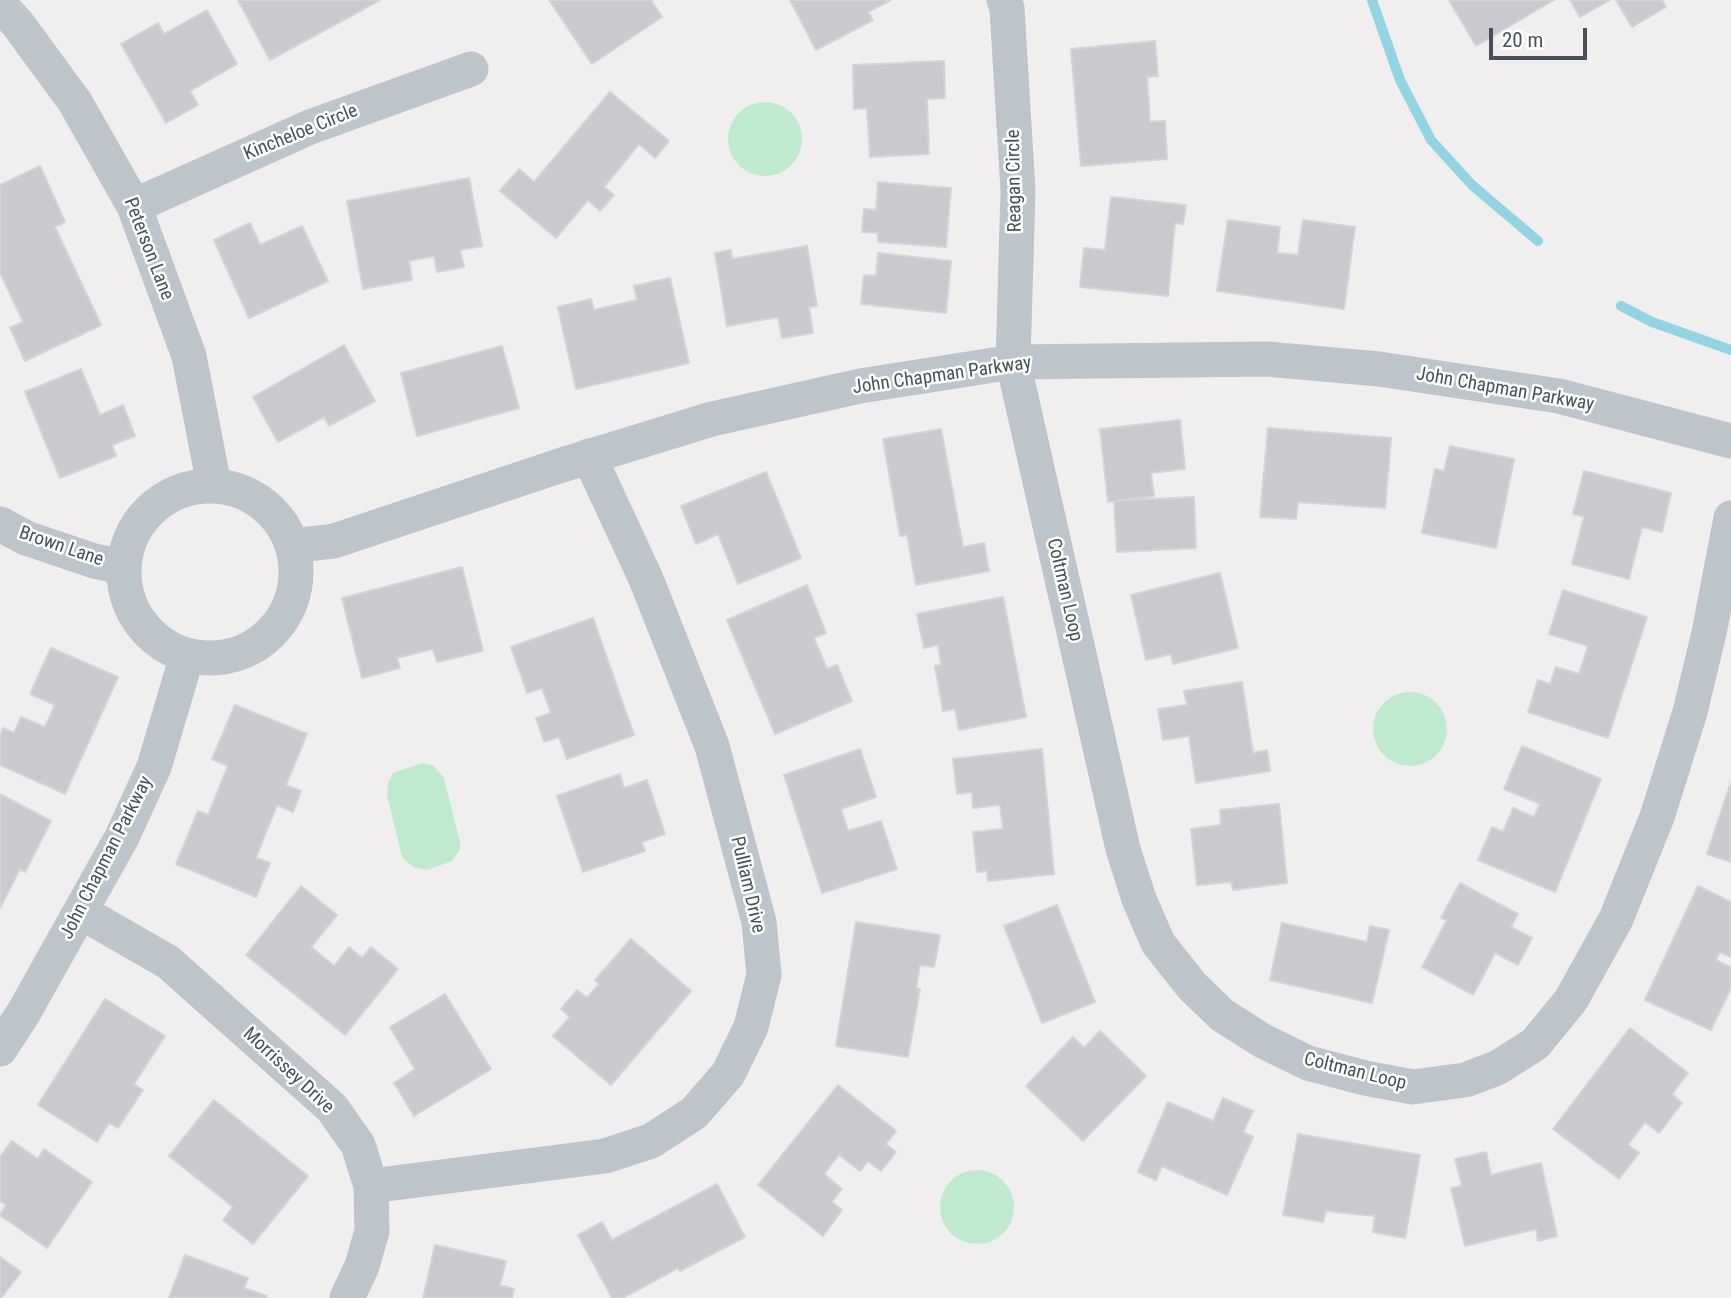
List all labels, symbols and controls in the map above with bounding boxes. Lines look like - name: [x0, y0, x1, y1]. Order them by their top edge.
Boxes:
- scale bar: [1493, 14, 1591, 58]
- text: 20 m: [1502, 28, 1543, 52]
- street label: Kincheloe Circle: [241, 100, 361, 166]
- street label: Reagan Circle: [1003, 129, 1027, 233]
- street label: Peterson Lane: [118, 195, 178, 303]
- street label: John Chapman Parkway: [851, 352, 1033, 400]
- street label: John Chapman Parkway: [1414, 363, 1596, 417]
- street label: Brown Lane: [16, 522, 106, 572]
- street label: Coltman Loop: [1041, 536, 1087, 644]
- street label: John Chapman Parkway: [56, 773, 158, 943]
- street label: Pulliam Drive: [725, 834, 769, 936]
- street label: Morrissey Drive: [238, 1023, 338, 1119]
- street label: Coltman Loop: [1301, 1048, 1409, 1096]

